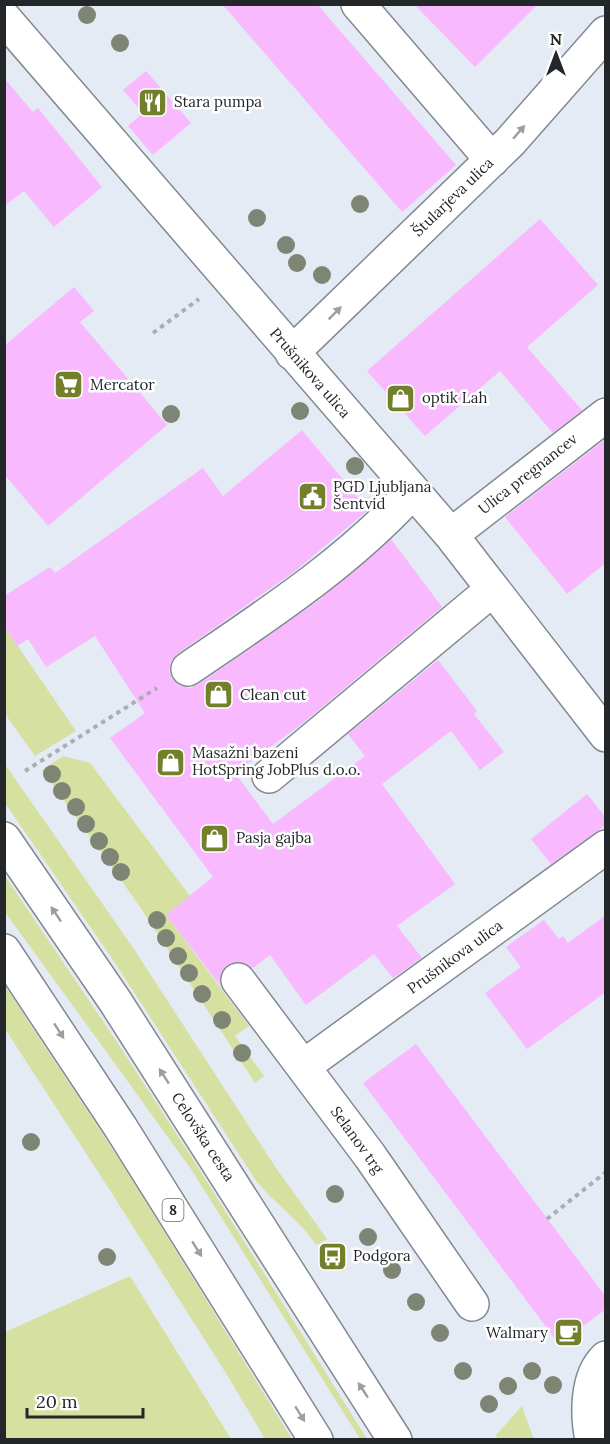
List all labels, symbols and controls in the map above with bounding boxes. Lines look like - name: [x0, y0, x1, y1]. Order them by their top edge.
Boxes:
- north arrow: [526, 24, 586, 84]
- text: N: [550, 29, 562, 49]
- restaurant icon: Stara pumpa: [137, 86, 169, 118]
- place label: Stara pumpa: [174, 92, 262, 111]
- one-way arrow: [512, 125, 525, 140]
- street label: Štularjeva ulica: [408, 153, 497, 240]
- one-way arrow: [327, 306, 341, 320]
- street label: Prušnikova ulica: [266, 324, 355, 422]
- supermarket icon: Mercator: [53, 369, 85, 401]
- place label: Mercator: [90, 375, 155, 394]
- shop icon: optik Lah: [385, 382, 417, 414]
- place label: optik Lah: [422, 388, 487, 407]
- street label: Ulica pregnancev: [474, 429, 581, 518]
- place label: PGD Ljubljana Šentvid: [333, 477, 432, 513]
- public building icon: PGD Ljubljana Šentvid: [296, 480, 328, 512]
- shop icon: Clean cut: [203, 679, 235, 711]
- place label: Clean cut: [240, 685, 306, 704]
- place label: Masažni bazeni HotSpring JobPlus d.o.o.: [192, 743, 361, 779]
- shop icon: Masažni bazeni HotSpring JobPlus d.o.o.: [155, 746, 187, 778]
- shop icon: Pasja gajba: [199, 822, 231, 854]
- place label: Pasja gajba: [236, 828, 312, 847]
- one-way arrow: [51, 906, 62, 922]
- street label: Prušnikova ulica: [403, 915, 506, 998]
- one-way arrow: [53, 1023, 64, 1039]
- one-way arrow: [158, 1069, 170, 1085]
- street label: Celovška cesta: [168, 1089, 239, 1185]
- street label: Selanov trg: [327, 1102, 389, 1178]
- road number: 8: [162, 1199, 184, 1221]
- bus stop icon: Podgora: [316, 1240, 348, 1272]
- one-way arrow: [192, 1241, 203, 1257]
- place label: Podgora: [353, 1246, 411, 1265]
- cafe icon: Walmary: [553, 1317, 585, 1349]
- place label: Walmary: [486, 1323, 548, 1342]
- scale bar: [27, 1381, 142, 1419]
- one-way arrow: [358, 1382, 369, 1398]
- text: 20 m: [36, 1390, 78, 1413]
- one-way arrow: [295, 1406, 306, 1422]

